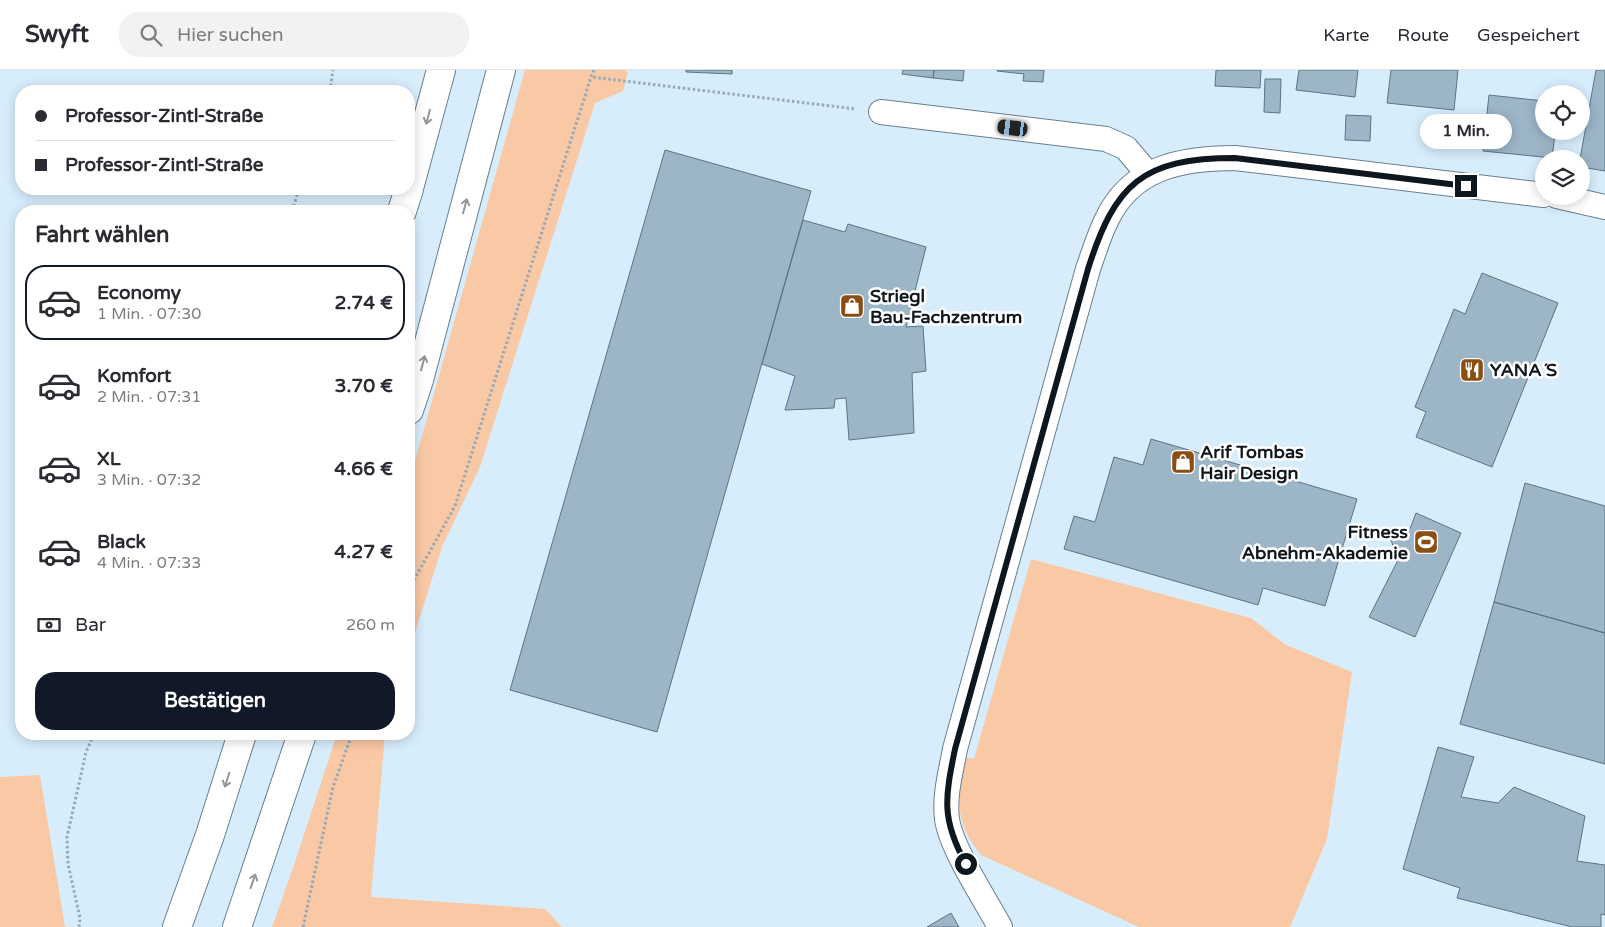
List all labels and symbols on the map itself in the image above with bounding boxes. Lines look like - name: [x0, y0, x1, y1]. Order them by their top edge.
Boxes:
- one-way arrow: [423, 109, 432, 125]
- callout: 1 Min.: [1420, 114, 1512, 148]
- car: [997, 119, 1028, 137]
- route end: [1455, 175, 1477, 197]
- one-way arrow: [460, 199, 470, 215]
- place label: Striegl Bau-Fachzentrum: [870, 285, 1022, 328]
- shop icon: Striegl Bau-Fachzentrum: [839, 293, 865, 319]
- one-way arrow: [419, 356, 428, 372]
- restaurant icon: YANA´S: [1459, 357, 1485, 383]
- place label: YANA´S: [1490, 359, 1557, 381]
- place label: Arif Tombas Hair Design: [1200, 441, 1304, 484]
- shop icon: Arif Tombas Hair Design: [1170, 449, 1196, 475]
- place label: Fitness Abnehm-Akademie: [1242, 521, 1408, 564]
- sports icon: Fitness Abnehm-Akademie: [1413, 529, 1439, 555]
- one-way arrow: [222, 772, 232, 788]
- route start: [955, 853, 977, 875]
- one-way arrow: [249, 874, 258, 889]

